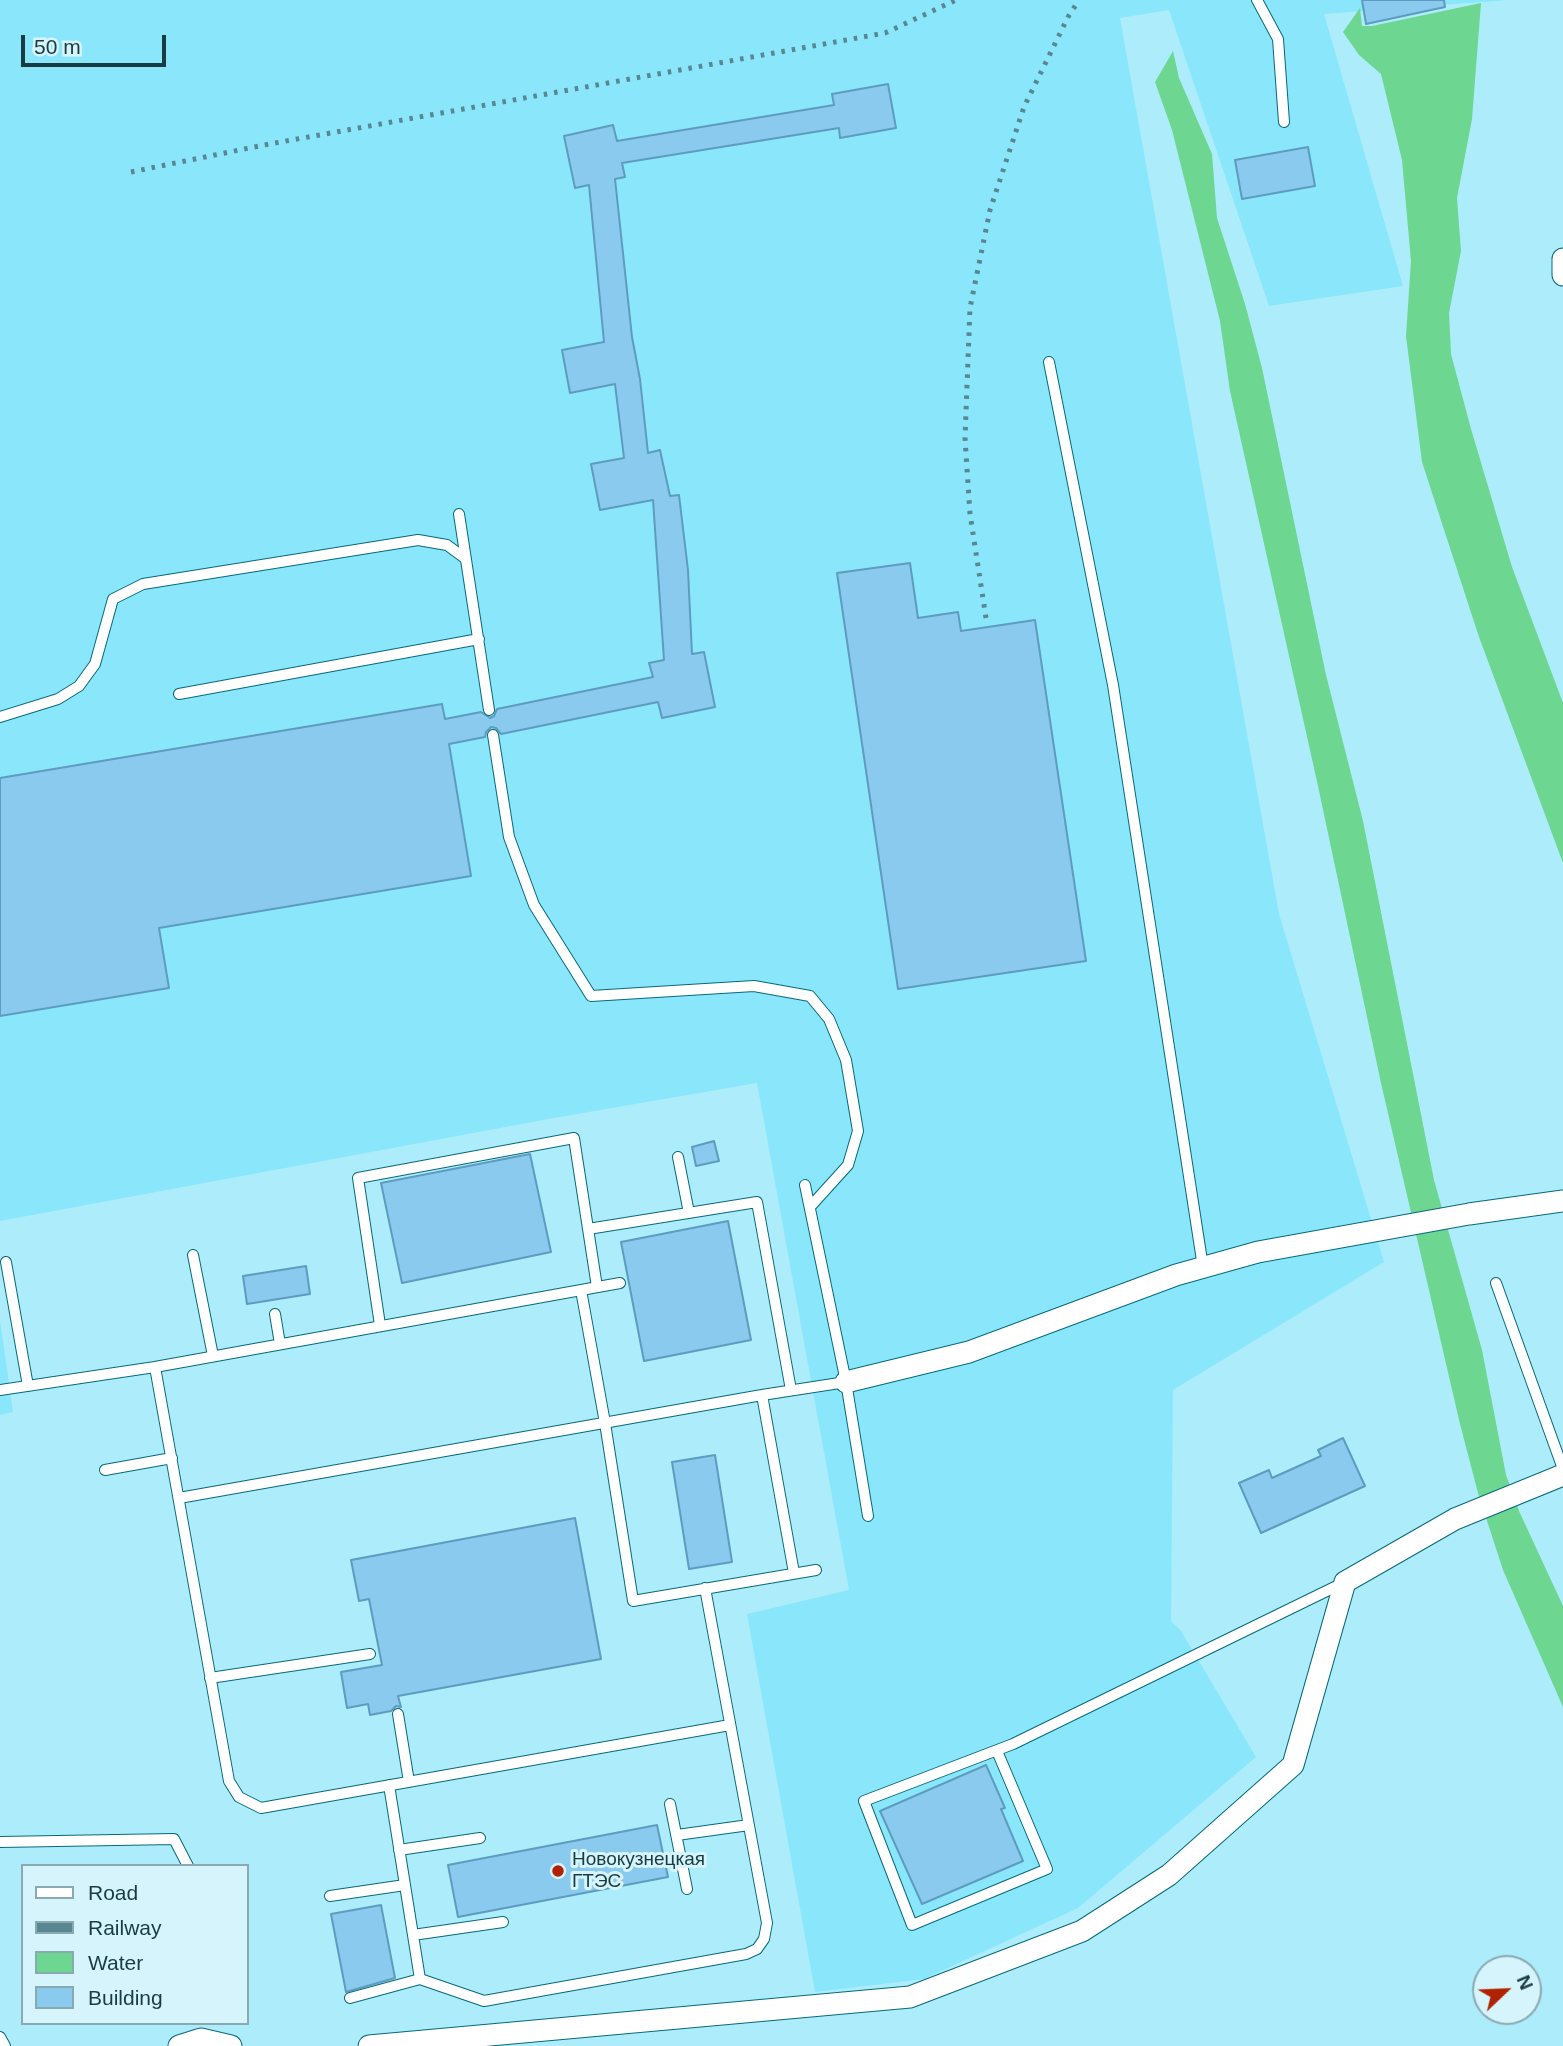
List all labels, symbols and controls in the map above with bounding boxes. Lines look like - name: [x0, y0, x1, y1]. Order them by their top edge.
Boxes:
- scale bar: [24, 21, 170, 65]
- text: 50 m: [34, 35, 81, 58]
- place label: Новокузнецкая ГТЭС: [572, 1849, 705, 1893]
- marker: Новокузнецкая ГТЭС: [550, 1863, 566, 1879]
- legend: [21, 1864, 248, 2025]
- text: Road: [88, 1881, 138, 1904]
- text: Railway: [88, 1916, 162, 1939]
- text: Water: [88, 1951, 143, 1974]
- north arrow: [1472, 1955, 1542, 2025]
- text: N: [1513, 1972, 1537, 1993]
- text: Building: [88, 1986, 163, 2009]

